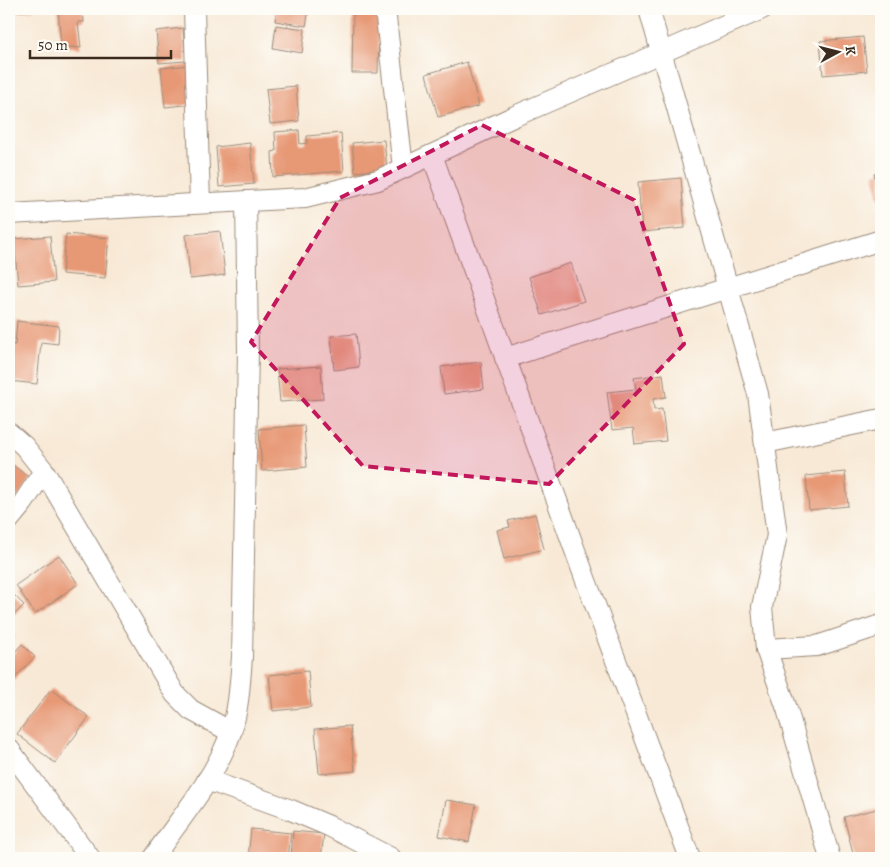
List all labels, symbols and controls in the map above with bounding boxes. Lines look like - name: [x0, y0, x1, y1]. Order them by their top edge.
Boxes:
- scale bar: [30, 28, 171, 60]
- north arrow: [812, 28, 862, 78]
- text: 50 m: [38, 35, 68, 55]
- text: K: [840, 45, 860, 57]

